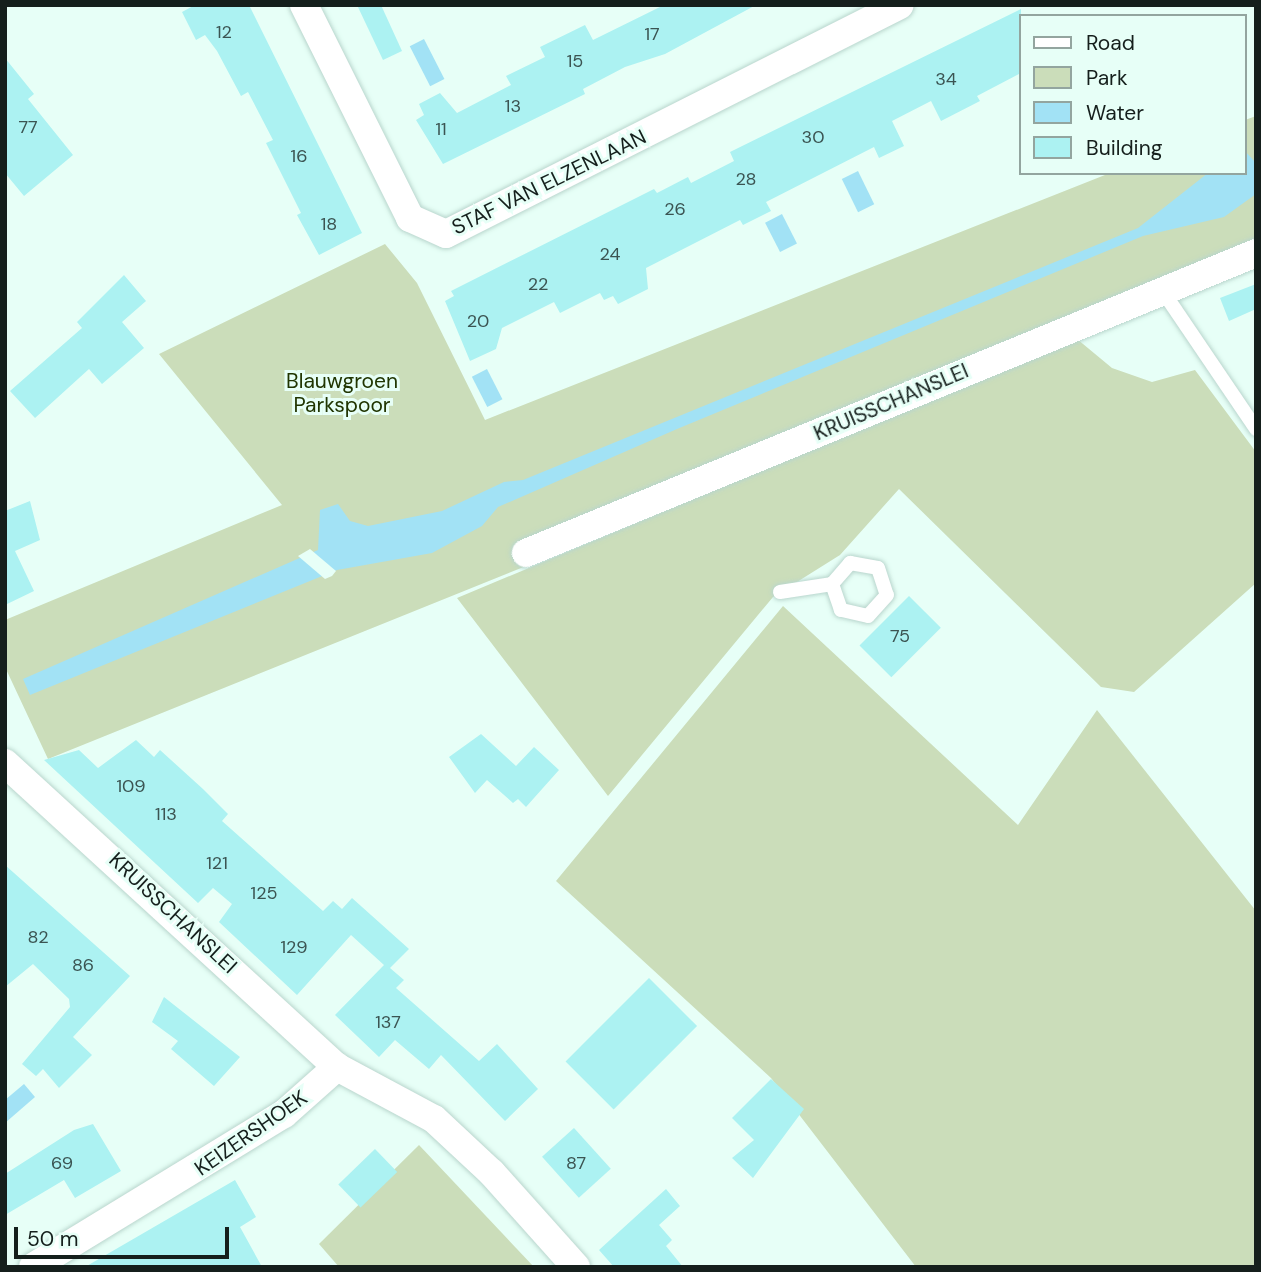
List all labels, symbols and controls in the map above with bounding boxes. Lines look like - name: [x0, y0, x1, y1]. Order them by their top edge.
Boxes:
- legend: [1020, 14, 1247, 175]
- house number: 12: [216, 21, 232, 43]
- house number: 17: [644, 23, 660, 45]
- text: Road: [1086, 29, 1135, 57]
- house number: 15: [567, 50, 583, 72]
- text: Park: [1086, 64, 1127, 92]
- house number: 34: [935, 68, 957, 90]
- house number: 13: [505, 95, 521, 117]
- text: Water: [1086, 99, 1144, 127]
- house number: 77: [18, 116, 38, 138]
- house number: 11: [435, 118, 447, 140]
- street label: STAF VAN ELZENLAAN: [448, 124, 650, 240]
- house number: 30: [802, 126, 824, 148]
- text: Building: [1086, 134, 1162, 162]
- house number: 16: [291, 145, 307, 167]
- house number: 28: [735, 168, 757, 190]
- house number: 26: [664, 198, 686, 220]
- house number: 18: [321, 213, 337, 235]
- house number: 24: [600, 243, 620, 265]
- house number: 22: [528, 273, 548, 295]
- house number: 20: [467, 310, 489, 332]
- street label: KRUISSCHANSLEI: [810, 358, 972, 446]
- park label: Blauwgroen Parkspoor: [286, 368, 398, 418]
- house number: 75: [890, 625, 910, 647]
- house number: 109: [116, 775, 146, 797]
- house number: 113: [155, 803, 177, 825]
- street label: KRUISSCHANSLEI: [104, 847, 242, 979]
- house number: 121: [206, 852, 228, 874]
- house number: 125: [251, 882, 277, 904]
- house number: 82: [27, 926, 49, 948]
- house number: 129: [280, 936, 308, 958]
- house number: 86: [72, 954, 94, 976]
- house number: 137: [375, 1011, 401, 1033]
- street label: KEIZERSHOEK: [190, 1085, 312, 1181]
- house number: 69: [51, 1152, 73, 1174]
- house number: 87: [566, 1152, 586, 1174]
- scale bar: [18, 1212, 233, 1256]
- text: 50 m: [27, 1225, 78, 1253]

